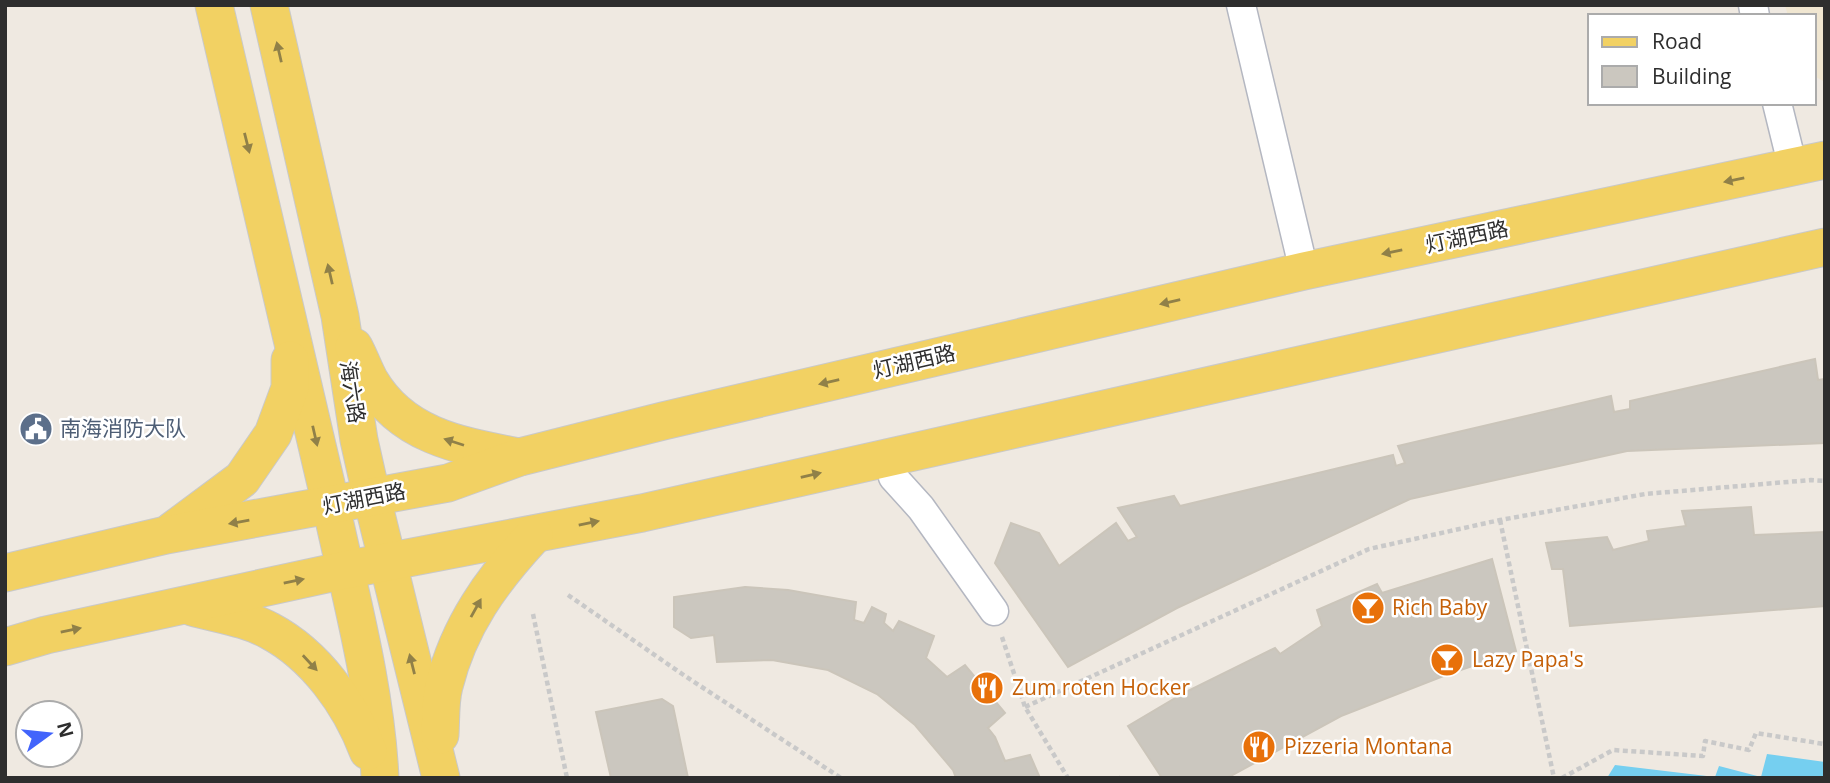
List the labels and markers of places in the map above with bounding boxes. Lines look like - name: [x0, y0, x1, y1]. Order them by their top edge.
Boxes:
- public building icon: 南海消防大队: [17, 410, 55, 448]
- place label: 南海消防大队: [60, 414, 186, 442]
- bar icon: Rich Baby: [1349, 589, 1387, 627]
- place label: Rich Baby: [1392, 593, 1488, 621]
- bar icon: Lazy Papa's: [1428, 641, 1466, 679]
- place label: Lazy Papa's: [1472, 645, 1584, 673]
- restaurant icon: Zum roten Hocker: [968, 669, 1006, 707]
- place label: Zum roten Hocker: [1012, 673, 1191, 701]
- restaurant icon: Pizzeria Montana: [1240, 728, 1278, 766]
- place label: Pizzeria Montana: [1284, 732, 1453, 760]

